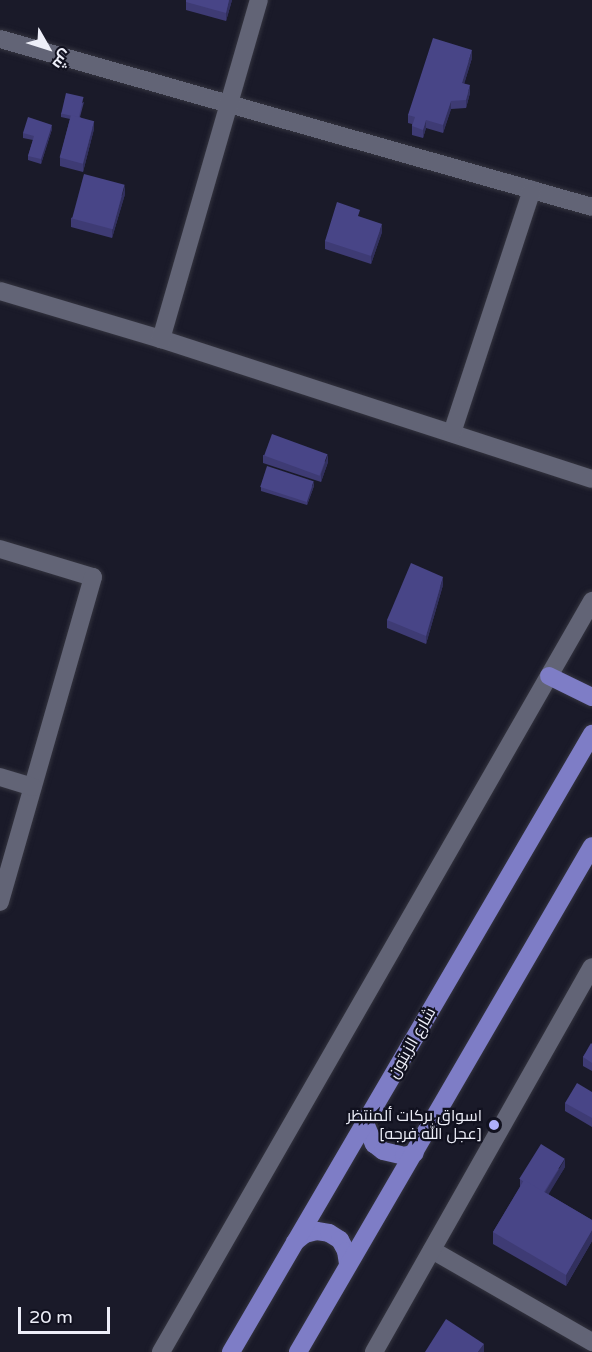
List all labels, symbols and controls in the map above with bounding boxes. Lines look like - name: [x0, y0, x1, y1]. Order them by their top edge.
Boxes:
- north arrow: [18, 18, 78, 78]
- text: ش: [48, 45, 76, 74]
- street label: شارع الزيتون: [384, 1004, 440, 1082]
- place label: اسواق بركات ألمنتظر [عجل الله فرجه]: [347, 1106, 482, 1144]
- marker: اسواق بركات ألمنتظر [عجل الله فرجه]: [487, 1118, 501, 1132]
- scale bar: [21, 1295, 112, 1333]
- text: 20 m: [29, 1306, 73, 1328]

